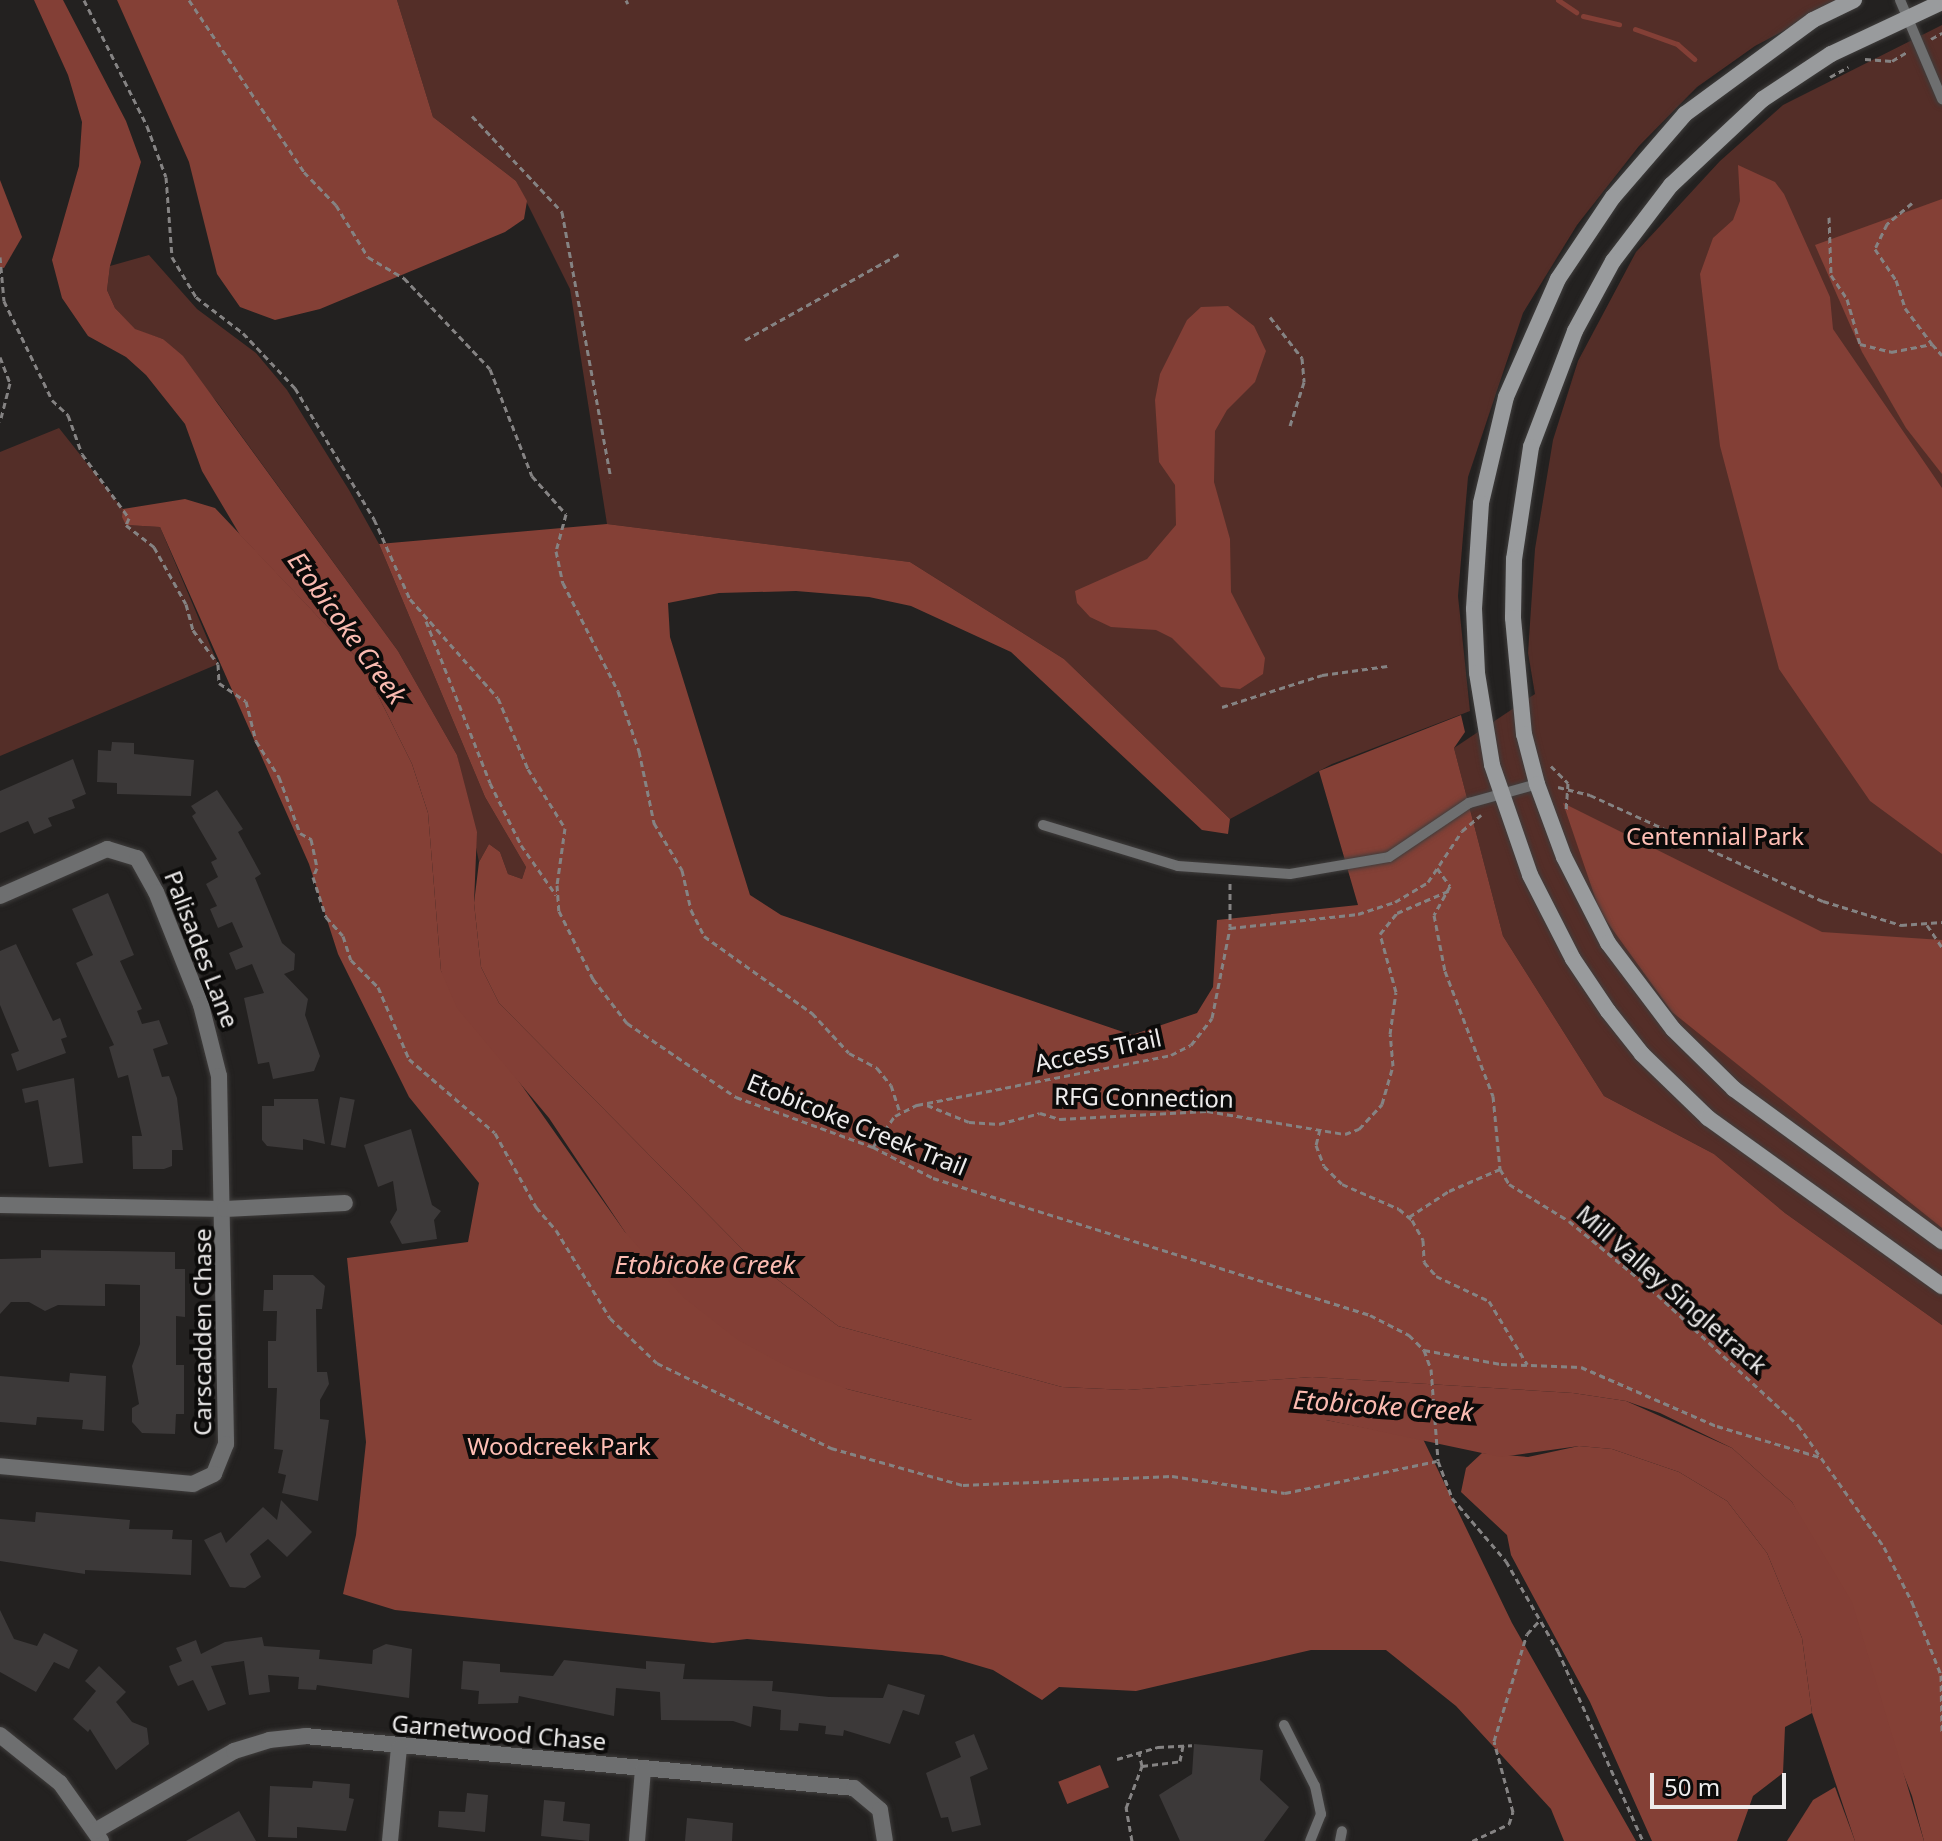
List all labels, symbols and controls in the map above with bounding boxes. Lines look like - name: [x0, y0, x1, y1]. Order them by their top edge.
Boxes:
- water label: Etobicoke Creek: [281, 546, 413, 710]
- park label: Centennial Park: [1626, 822, 1804, 850]
- street label: Palisades Lane: [159, 866, 245, 1032]
- street label: Access Trail: [1032, 1023, 1164, 1077]
- street label: Etobicoke Creek Trail: [743, 1067, 971, 1181]
- street label: RFG Connection: [1054, 1081, 1234, 1113]
- street label: Mill Valley Singletrack: [1571, 1199, 1773, 1379]
- street label: Carscadden Chase: [188, 1228, 216, 1436]
- water label: Etobicoke Creek: [615, 1249, 795, 1281]
- water label: Etobicoke Creek: [1292, 1384, 1474, 1428]
- park label: Woodcreek Park: [467, 1432, 651, 1460]
- street label: Garnetwood Chase: [391, 1708, 607, 1756]
- scale bar: [1654, 1757, 1790, 1807]
- text: 50 m: [1664, 1770, 1720, 1803]

